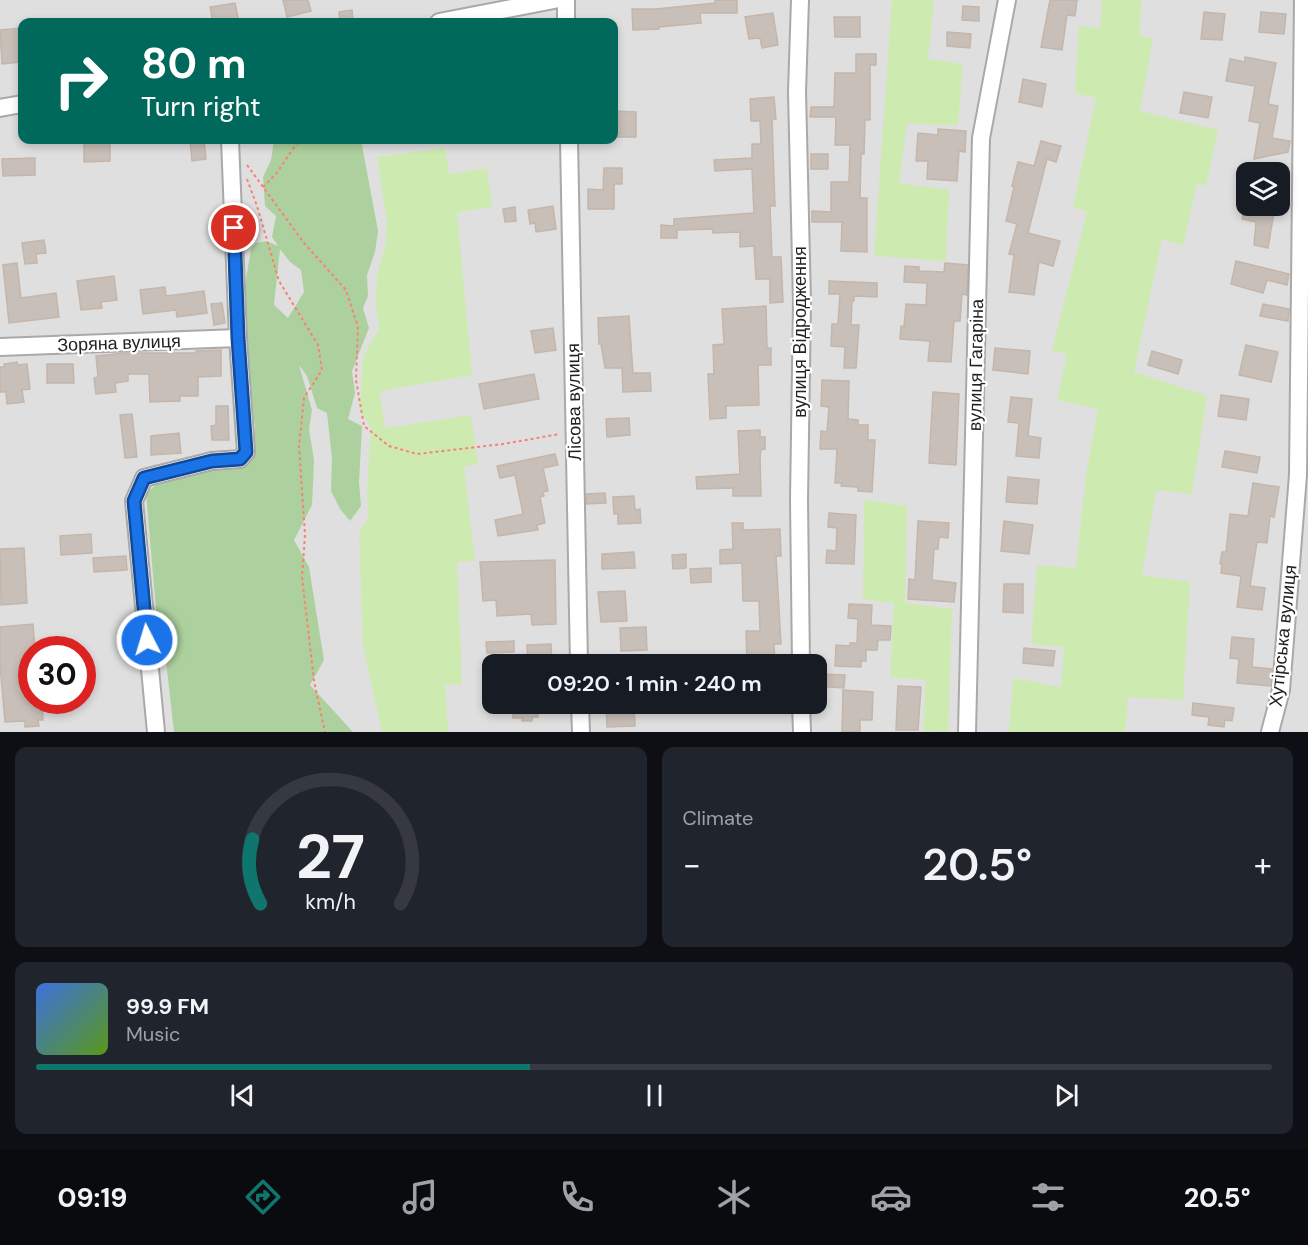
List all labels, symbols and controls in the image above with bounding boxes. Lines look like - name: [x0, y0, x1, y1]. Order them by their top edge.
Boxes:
- text: 80 m: [141, 36, 247, 91]
- icon: right: [42, 42, 120, 120]
- text: Turn right: [141, 89, 261, 124]
- map controls: [1236, 162, 1290, 216]
- button: layers: [1236, 162, 1290, 216]
- pin: [208, 202, 259, 253]
- icon: arrive: [217, 211, 250, 244]
- street label: вулиця Відродження: [788, 246, 812, 418]
- street label: вулиця Гагаріна: [963, 298, 989, 431]
- street label: Зоряна вулиця: [57, 329, 181, 357]
- street label: Лісова вулиця: [561, 343, 587, 461]
- street label: Хутірська вулиця: [1264, 564, 1302, 708]
- position arrow: [115, 608, 179, 672]
- speed limit sign: 30: [18, 636, 96, 714]
- text: 09:20 · 1 min · 240 m: [547, 669, 762, 698]
- text: Climate: [683, 805, 753, 831]
- text: 27: [296, 816, 365, 897]
- text: 20.5°: [922, 835, 1032, 894]
- text: −: [683, 843, 701, 886]
- text: +: [1254, 843, 1272, 886]
- text: km/h: [305, 888, 356, 916]
- text: 99.9 FM: [126, 992, 209, 1021]
- text: Music: [126, 1021, 181, 1047]
- icon: previous: [226, 1079, 259, 1112]
- icon: pause: [638, 1079, 671, 1112]
- icon: next: [1050, 1079, 1083, 1112]
- icon: directions: [242, 1176, 284, 1218]
- icon: music: [399, 1176, 441, 1218]
- icon: phone: [556, 1176, 598, 1218]
- icon: climate: [713, 1176, 755, 1218]
- icon: car: [870, 1176, 912, 1218]
- icon: filters: [1027, 1176, 1069, 1218]
- text: 09:19: [57, 1180, 127, 1215]
- text: 20.5°: [1184, 1180, 1250, 1215]

